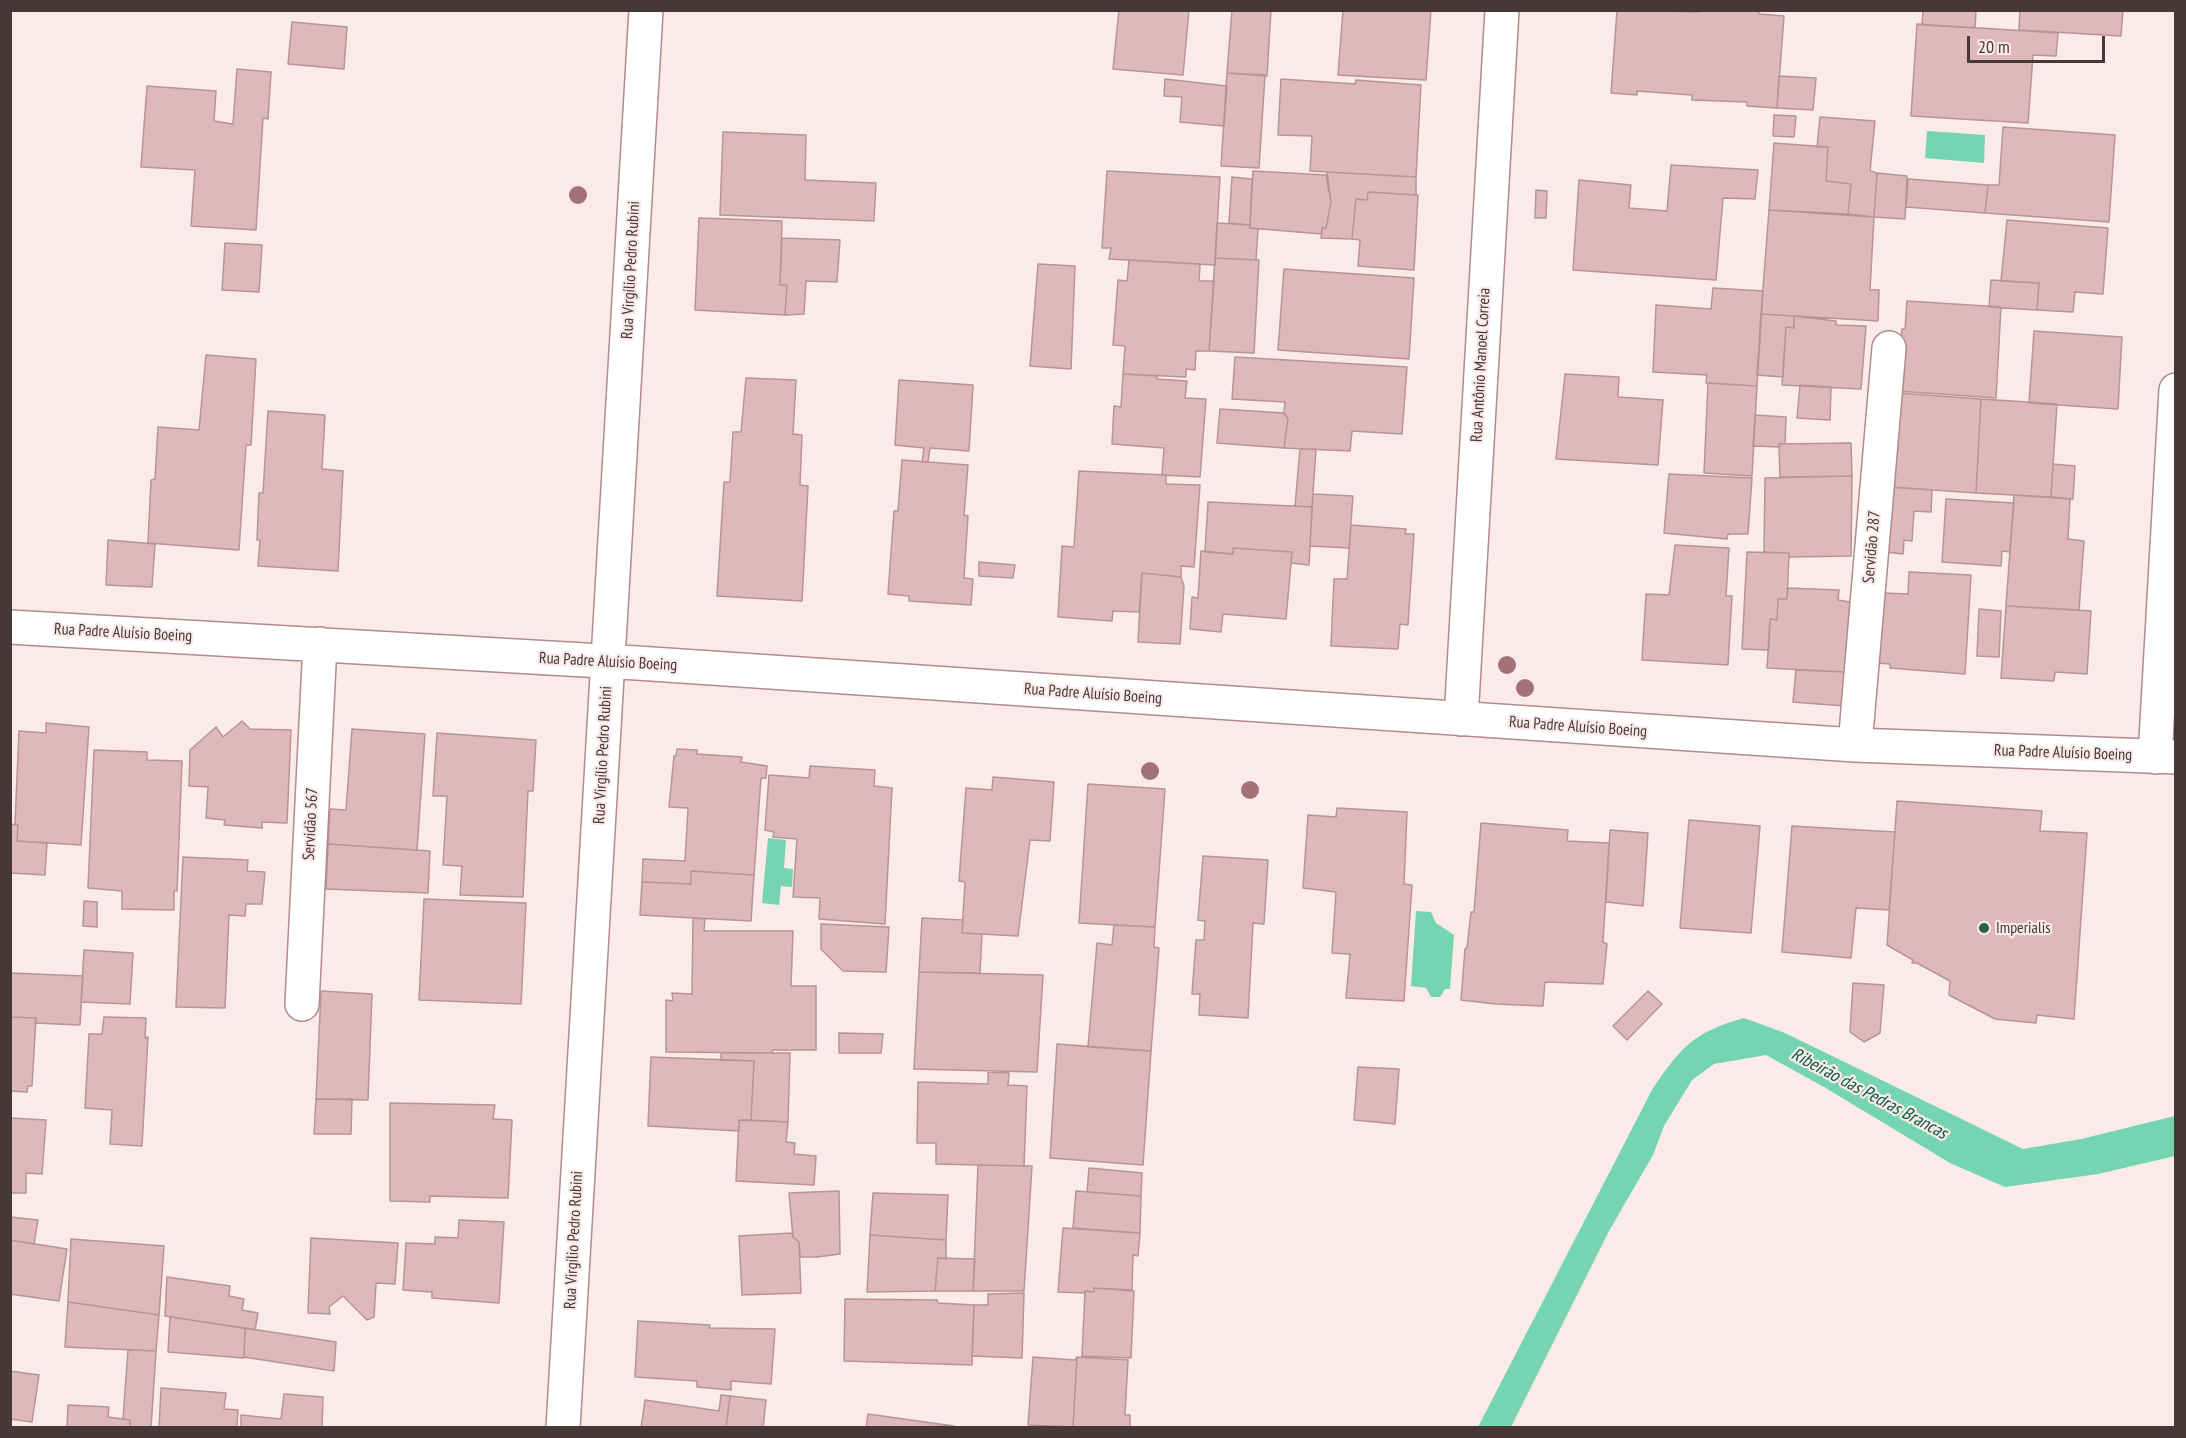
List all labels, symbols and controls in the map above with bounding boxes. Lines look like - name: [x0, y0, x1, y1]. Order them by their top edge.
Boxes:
- scale bar: [1970, 24, 2108, 62]
- text: 20 m: [1978, 35, 2010, 58]
- street label: Rua Virgílio Pedro Rubini: [618, 201, 644, 339]
- street label: Rua Antônio Manoel Correia: [1467, 287, 1495, 443]
- street label: Servidão 287: [1859, 510, 1885, 584]
- street label: Rua Padre Aluísio Boeing: [53, 620, 193, 646]
- street label: Rua Padre Aluísio Boeing: [538, 649, 678, 675]
- street label: Rua Padre Aluísio Boeing: [1023, 680, 1163, 708]
- street label: Rua Virgílio Pedro Rubini: [590, 686, 616, 824]
- street label: Rua Padre Aluísio Boeing: [1508, 713, 1648, 741]
- street label: Rua Padre Aluísio Boeing: [1994, 741, 2132, 765]
- street label: Servidão 567: [300, 787, 322, 861]
- place label: Imperialis: [1996, 918, 2051, 938]
- marker: Imperialis: [1977, 921, 1991, 935]
- water label: Ribeirão das Pedras Brancas: [1787, 1044, 1951, 1144]
- street label: Rua Virgílio Pedro Rubini: [561, 1171, 587, 1309]

